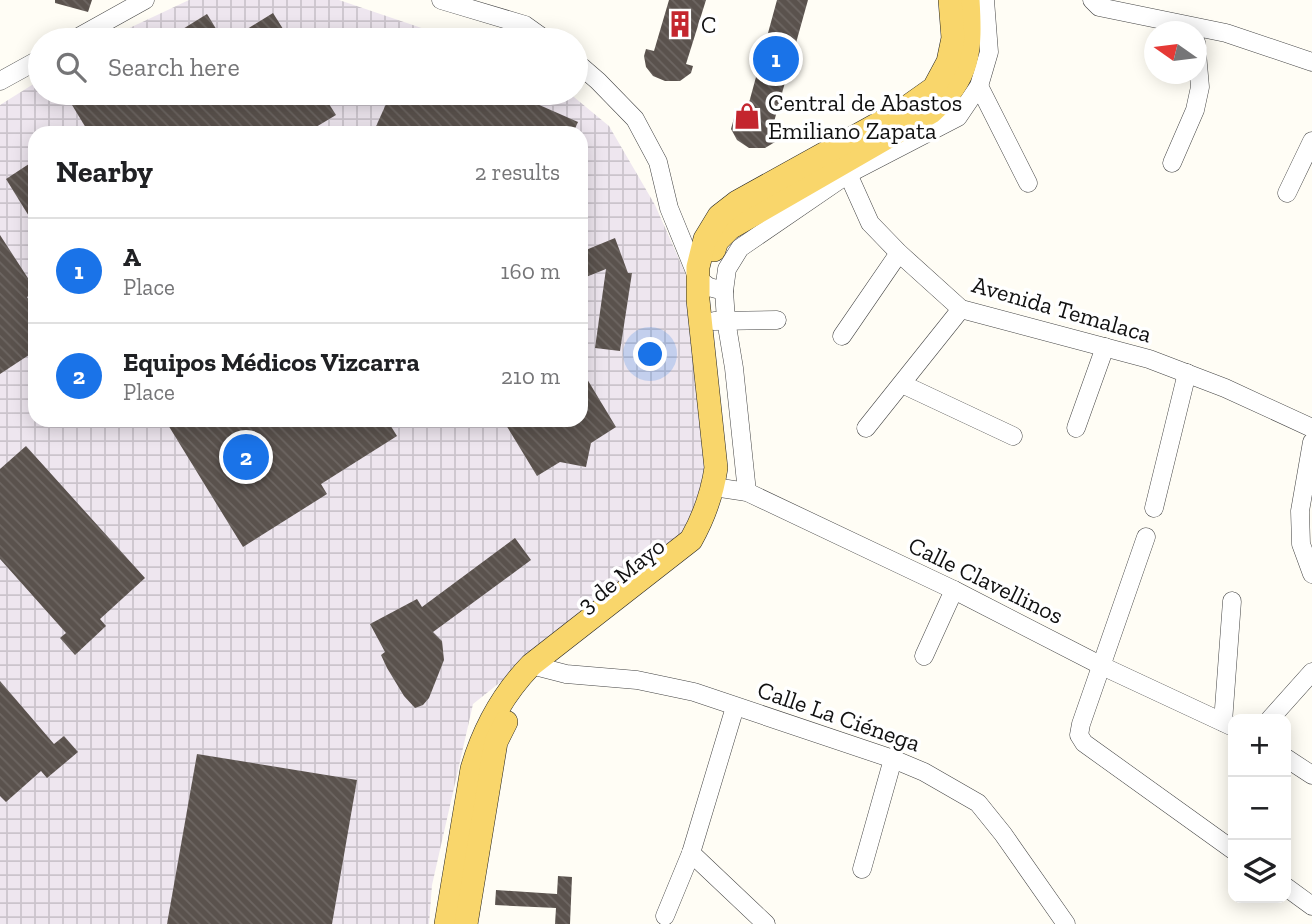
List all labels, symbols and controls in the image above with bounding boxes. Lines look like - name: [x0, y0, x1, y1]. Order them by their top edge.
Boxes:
- building icon: C: [665, 9, 695, 39]
- place label: C: [701, 10, 717, 39]
- north arrow: [1144, 21, 1207, 84]
- search box: [28, 28, 588, 105]
- pin: 1: [753, 33, 799, 85]
- icon: search: [52, 48, 90, 86]
- text: Search here: [108, 51, 240, 83]
- place label: Central de Abastos Emiliano Zapata: [768, 88, 962, 145]
- shop icon: Central de Abastos Emiliano Zapata: [732, 101, 762, 131]
- text: Nearby: [56, 154, 153, 190]
- text: 2 results: [475, 158, 560, 186]
- text: A: [123, 241, 141, 273]
- text: 1: [74, 257, 84, 285]
- text: 160 m: [501, 257, 560, 285]
- street label: Avenida Temalaca: [969, 270, 1155, 349]
- text: Place: [123, 273, 175, 301]
- your location: [633, 337, 667, 371]
- text: Equipos Médicos Vizcarra: [123, 346, 420, 378]
- text: 2: [73, 362, 85, 390]
- text: 210 m: [501, 362, 560, 390]
- text: Place: [123, 378, 175, 406]
- pin: 2: [223, 431, 269, 483]
- street label: Calle Clavellinos: [904, 530, 1068, 630]
- street label: 3 de Mayo: [572, 531, 670, 619]
- street label: Calle La Ciénega: [754, 675, 924, 758]
- map controls: [1228, 714, 1291, 903]
- button: +: [1228, 714, 1291, 777]
- button: −: [1228, 777, 1291, 840]
- button: layers: [1228, 840, 1291, 903]

